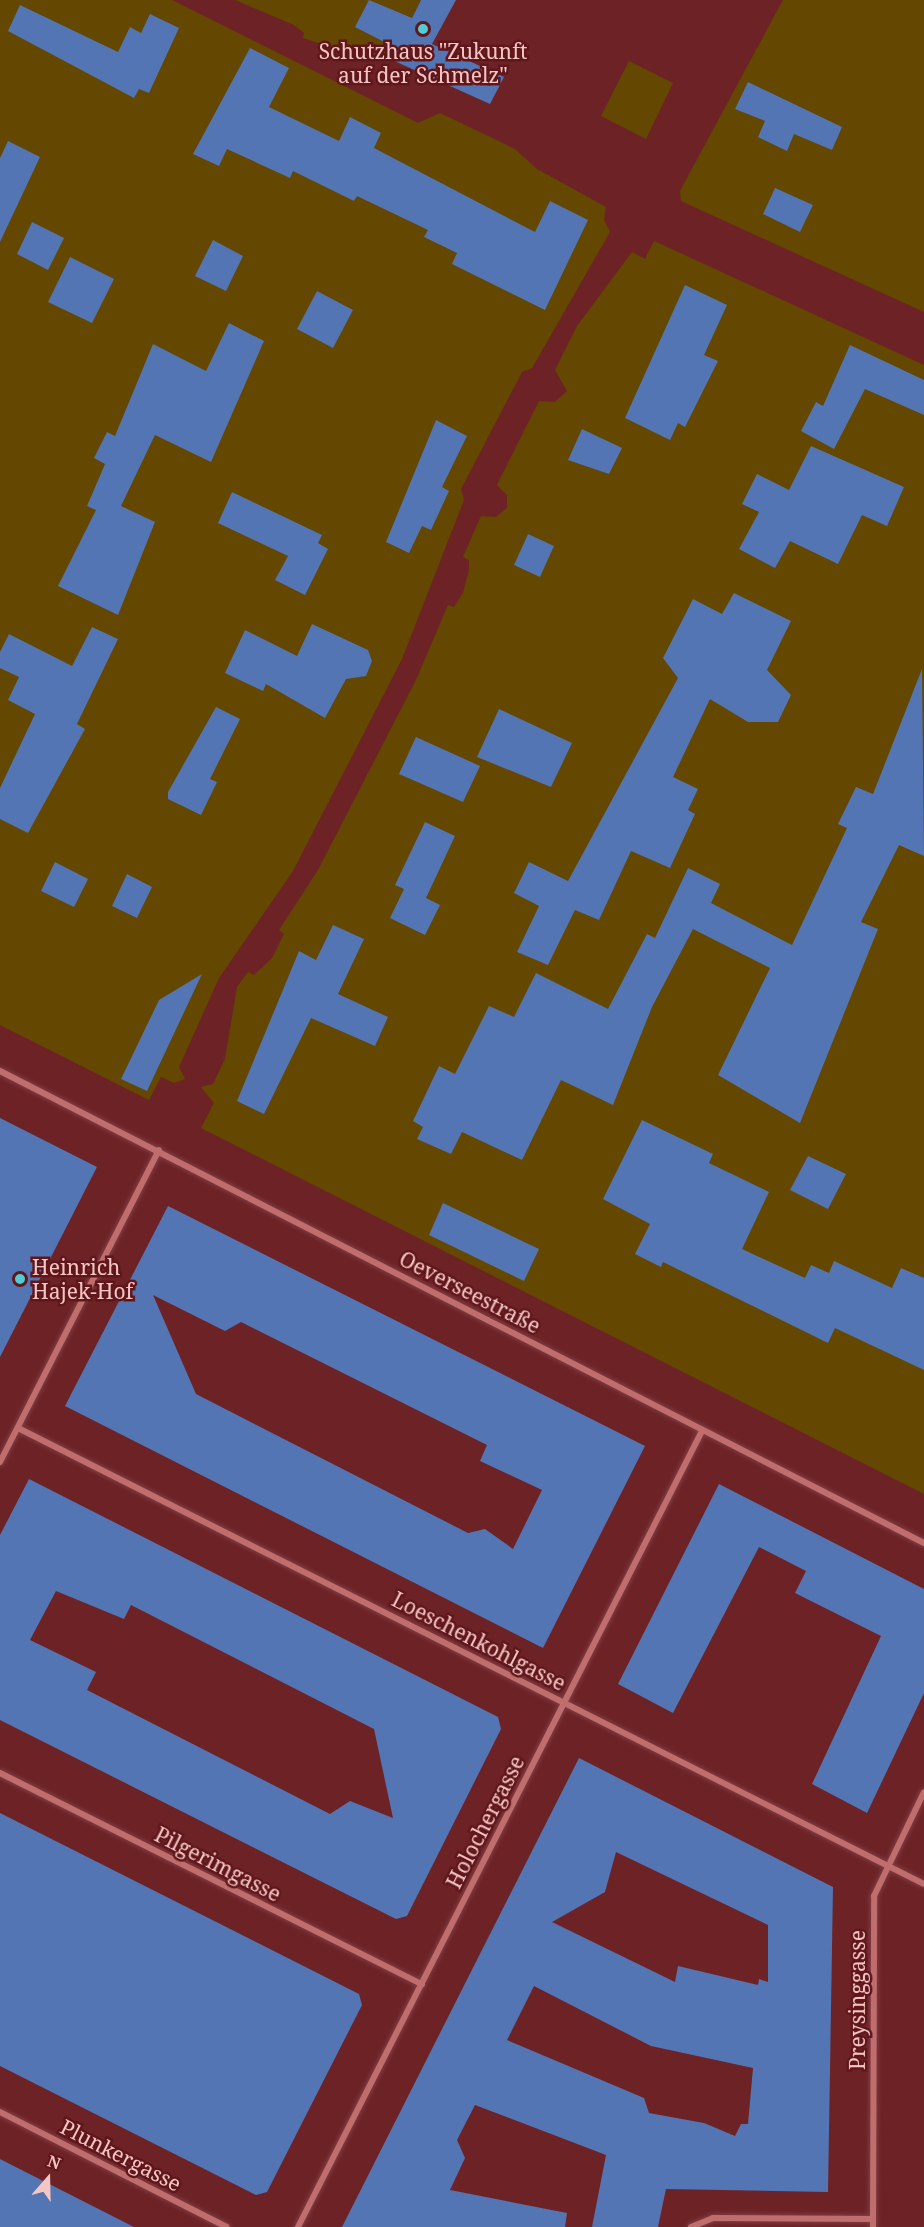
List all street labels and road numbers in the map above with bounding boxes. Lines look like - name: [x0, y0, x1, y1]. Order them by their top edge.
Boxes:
- street label: Oeverseestraße: [395, 1246, 545, 1338]
- street label: Loeschenkohlgasse: [388, 1586, 570, 1696]
- street label: Holochergasse: [441, 1751, 529, 1893]
- street label: Pilgerimgasse: [151, 1821, 285, 1907]
- street label: Preysinggasse: [844, 1930, 870, 2070]
- street label: Plunkergasse: [56, 2114, 186, 2196]

